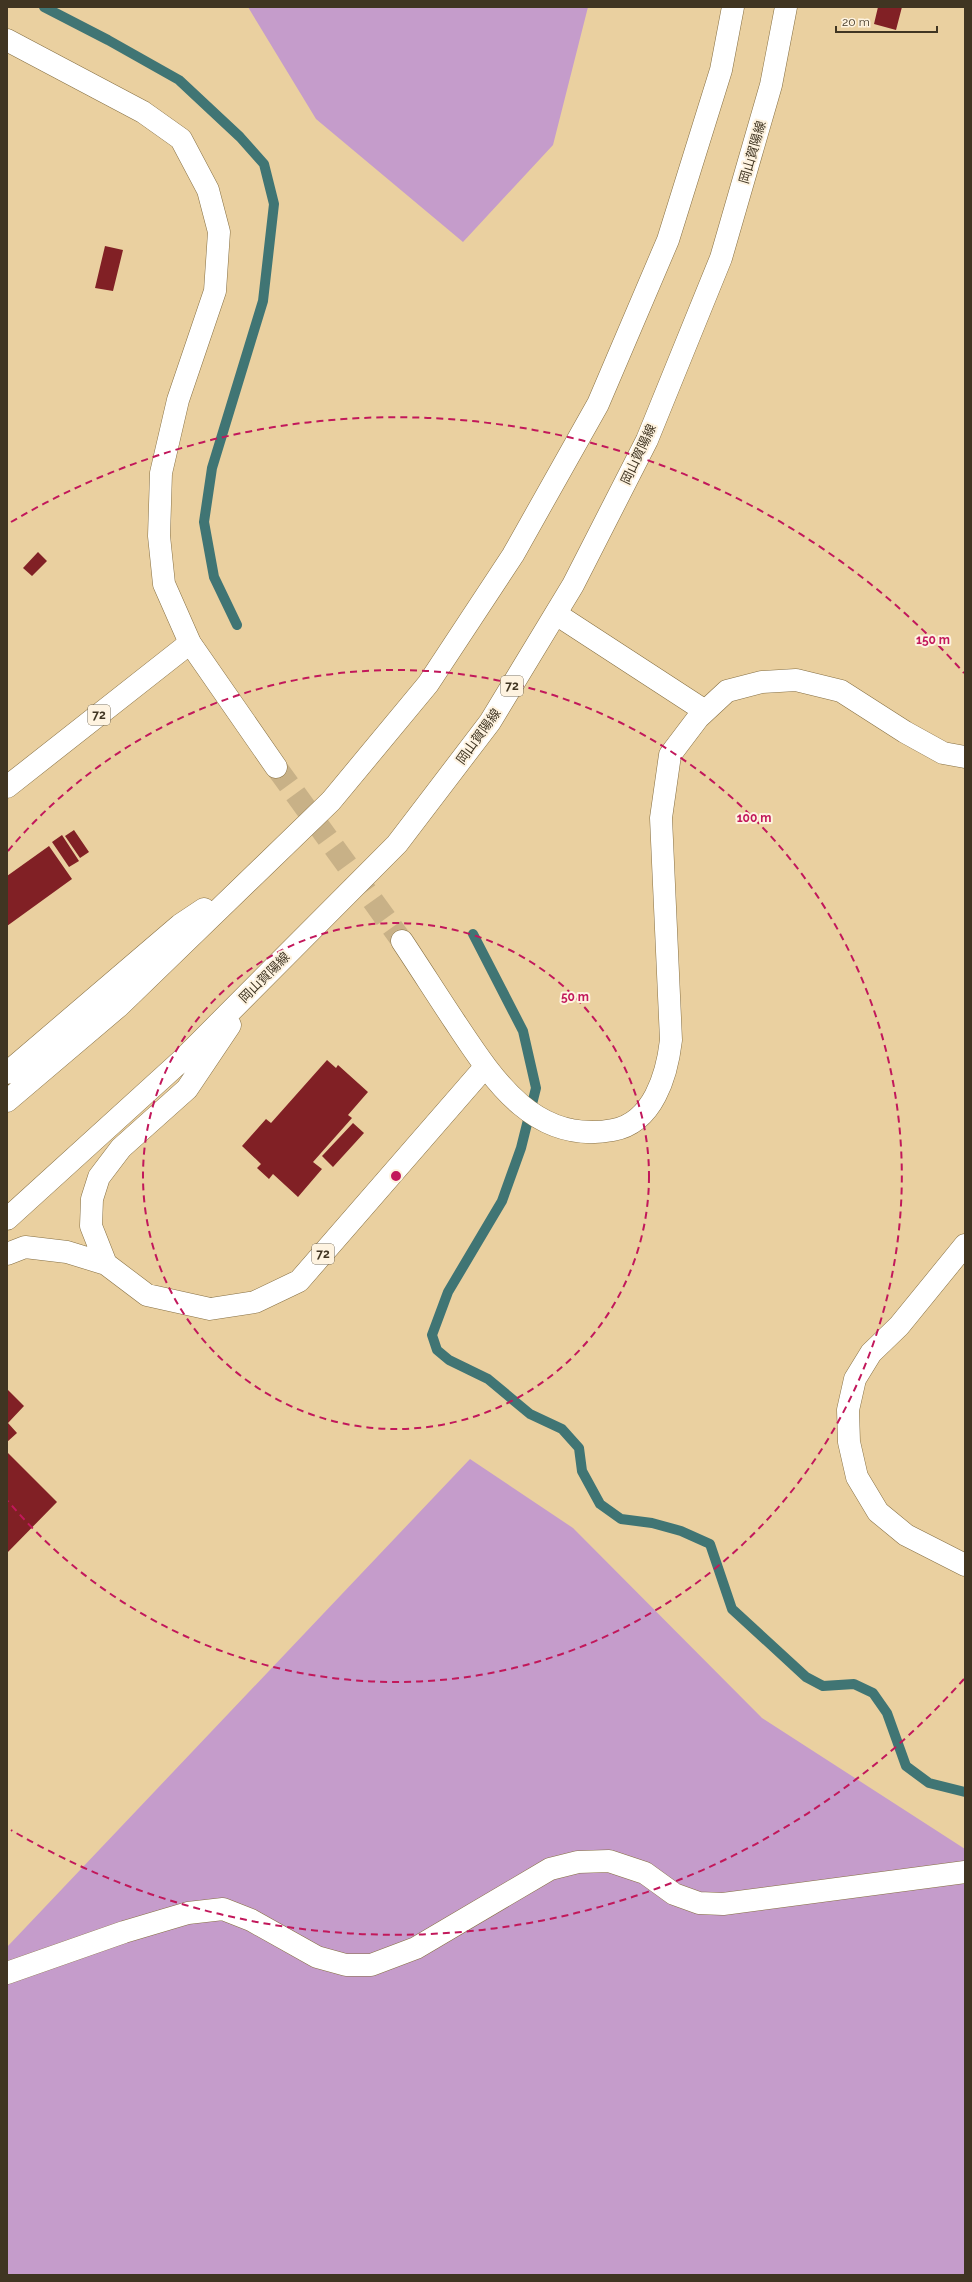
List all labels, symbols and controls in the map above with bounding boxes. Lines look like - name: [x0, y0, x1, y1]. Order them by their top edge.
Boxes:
- scale bar: [836, 8, 937, 34]
- text: 20 m: [842, 15, 870, 29]
- street label: 岡山賀陽線: [736, 119, 769, 185]
- street label: 岡山賀陽線: [618, 422, 659, 487]
- text: 150 m: [916, 633, 950, 647]
- road number: 72: [501, 676, 523, 696]
- road number: 72: [88, 705, 110, 725]
- street label: 岡山賀陽線: [453, 706, 504, 767]
- text: 100 m: [737, 811, 771, 825]
- street label: 岡山賀陽線: [236, 949, 293, 1006]
- text: 50 m: [561, 990, 589, 1004]
- centre of rings: [389, 1169, 403, 1183]
- road number: 72: [312, 1244, 334, 1264]

